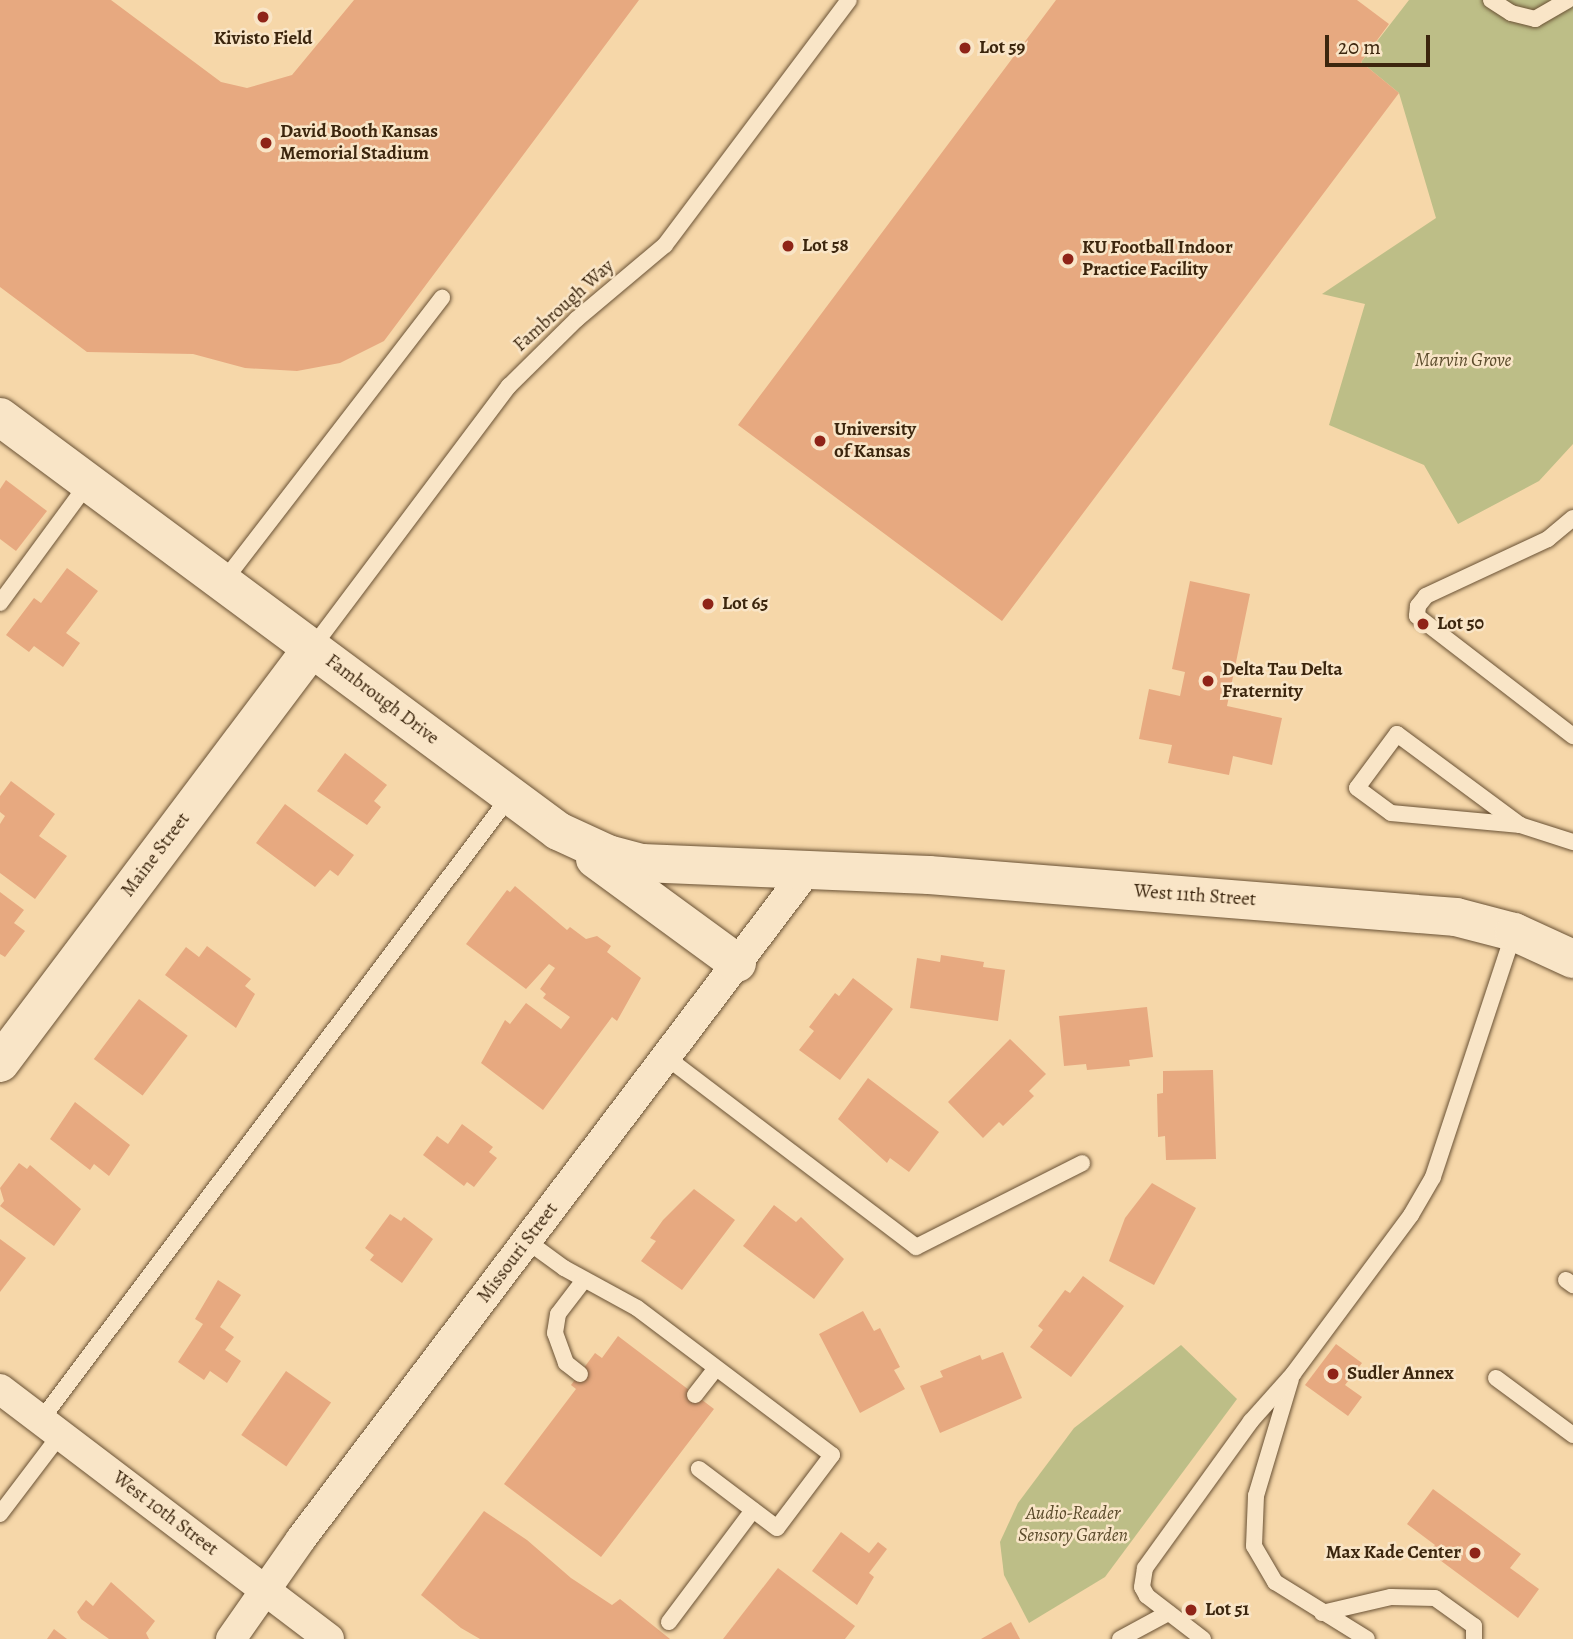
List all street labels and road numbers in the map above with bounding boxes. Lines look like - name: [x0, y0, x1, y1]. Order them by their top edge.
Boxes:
- street label: Fambrough Way: [509, 255, 619, 357]
- street label: Fambrough Drive: [321, 650, 443, 750]
- street label: Maine Street: [117, 808, 195, 902]
- street label: West 11th Street: [1133, 880, 1257, 912]
- street label: Missouri Street: [473, 1198, 563, 1308]
- street label: West 10th Street: [108, 1467, 222, 1561]

